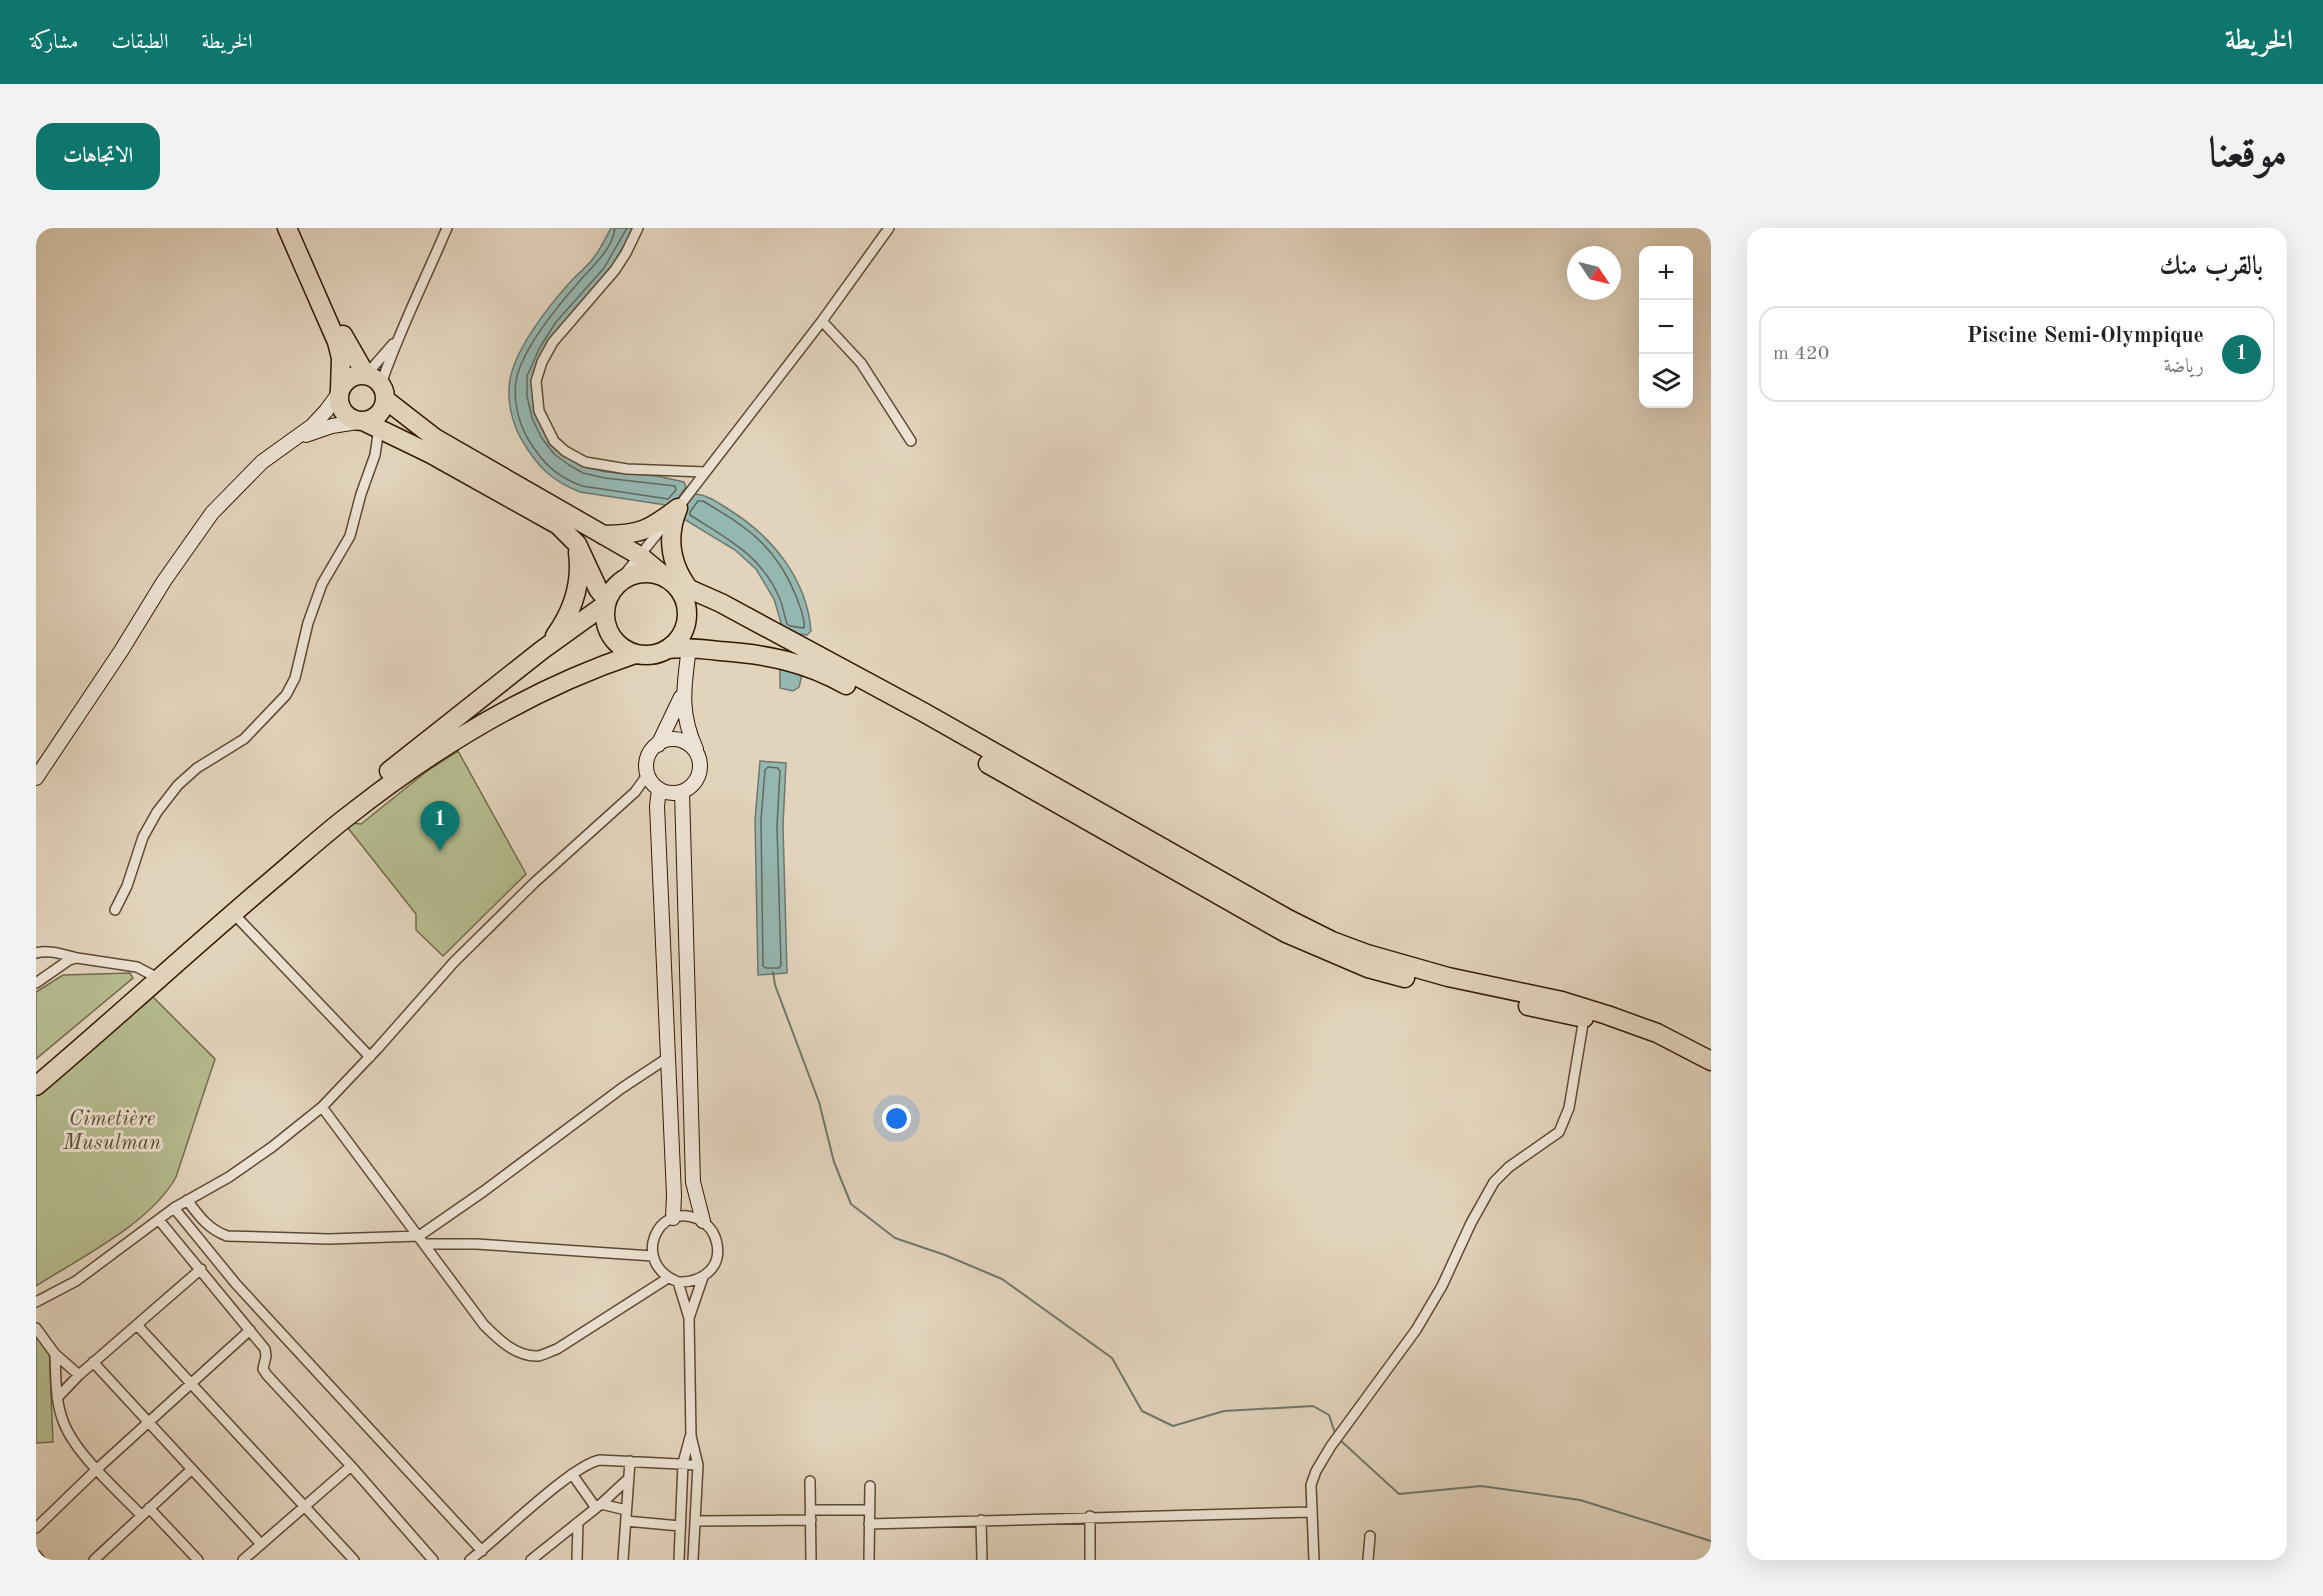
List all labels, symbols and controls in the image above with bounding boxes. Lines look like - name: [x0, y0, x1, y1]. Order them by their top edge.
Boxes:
- text: الخريطة: [2225, 28, 2293, 56]
- text: مشاركة: [30, 32, 78, 53]
- text: الطبقات: [111, 32, 168, 53]
- text: الخريطة: [201, 32, 253, 53]
- button: الاتجاهات: [36, 123, 160, 190]
- text: موقعنا: [2209, 134, 2287, 176]
- north arrow: [1567, 246, 1621, 300]
- map controls: [1639, 246, 1693, 408]
- button: +: [1639, 246, 1693, 300]
- text: بالقرب منك: [2160, 254, 2263, 280]
- button: −: [1639, 300, 1693, 354]
- text: Piscine Semi-Olympique: [1967, 325, 2204, 347]
- text: 420 m: [1773, 344, 1829, 364]
- text: 1: [2236, 344, 2247, 364]
- button: layers: [1639, 354, 1693, 408]
- text: رياضة: [2164, 357, 2204, 377]
- pin: 1: [420, 802, 460, 851]
- your location: [882, 1104, 911, 1133]
- park label: Cimetière Musulman: [62, 1109, 161, 1154]

